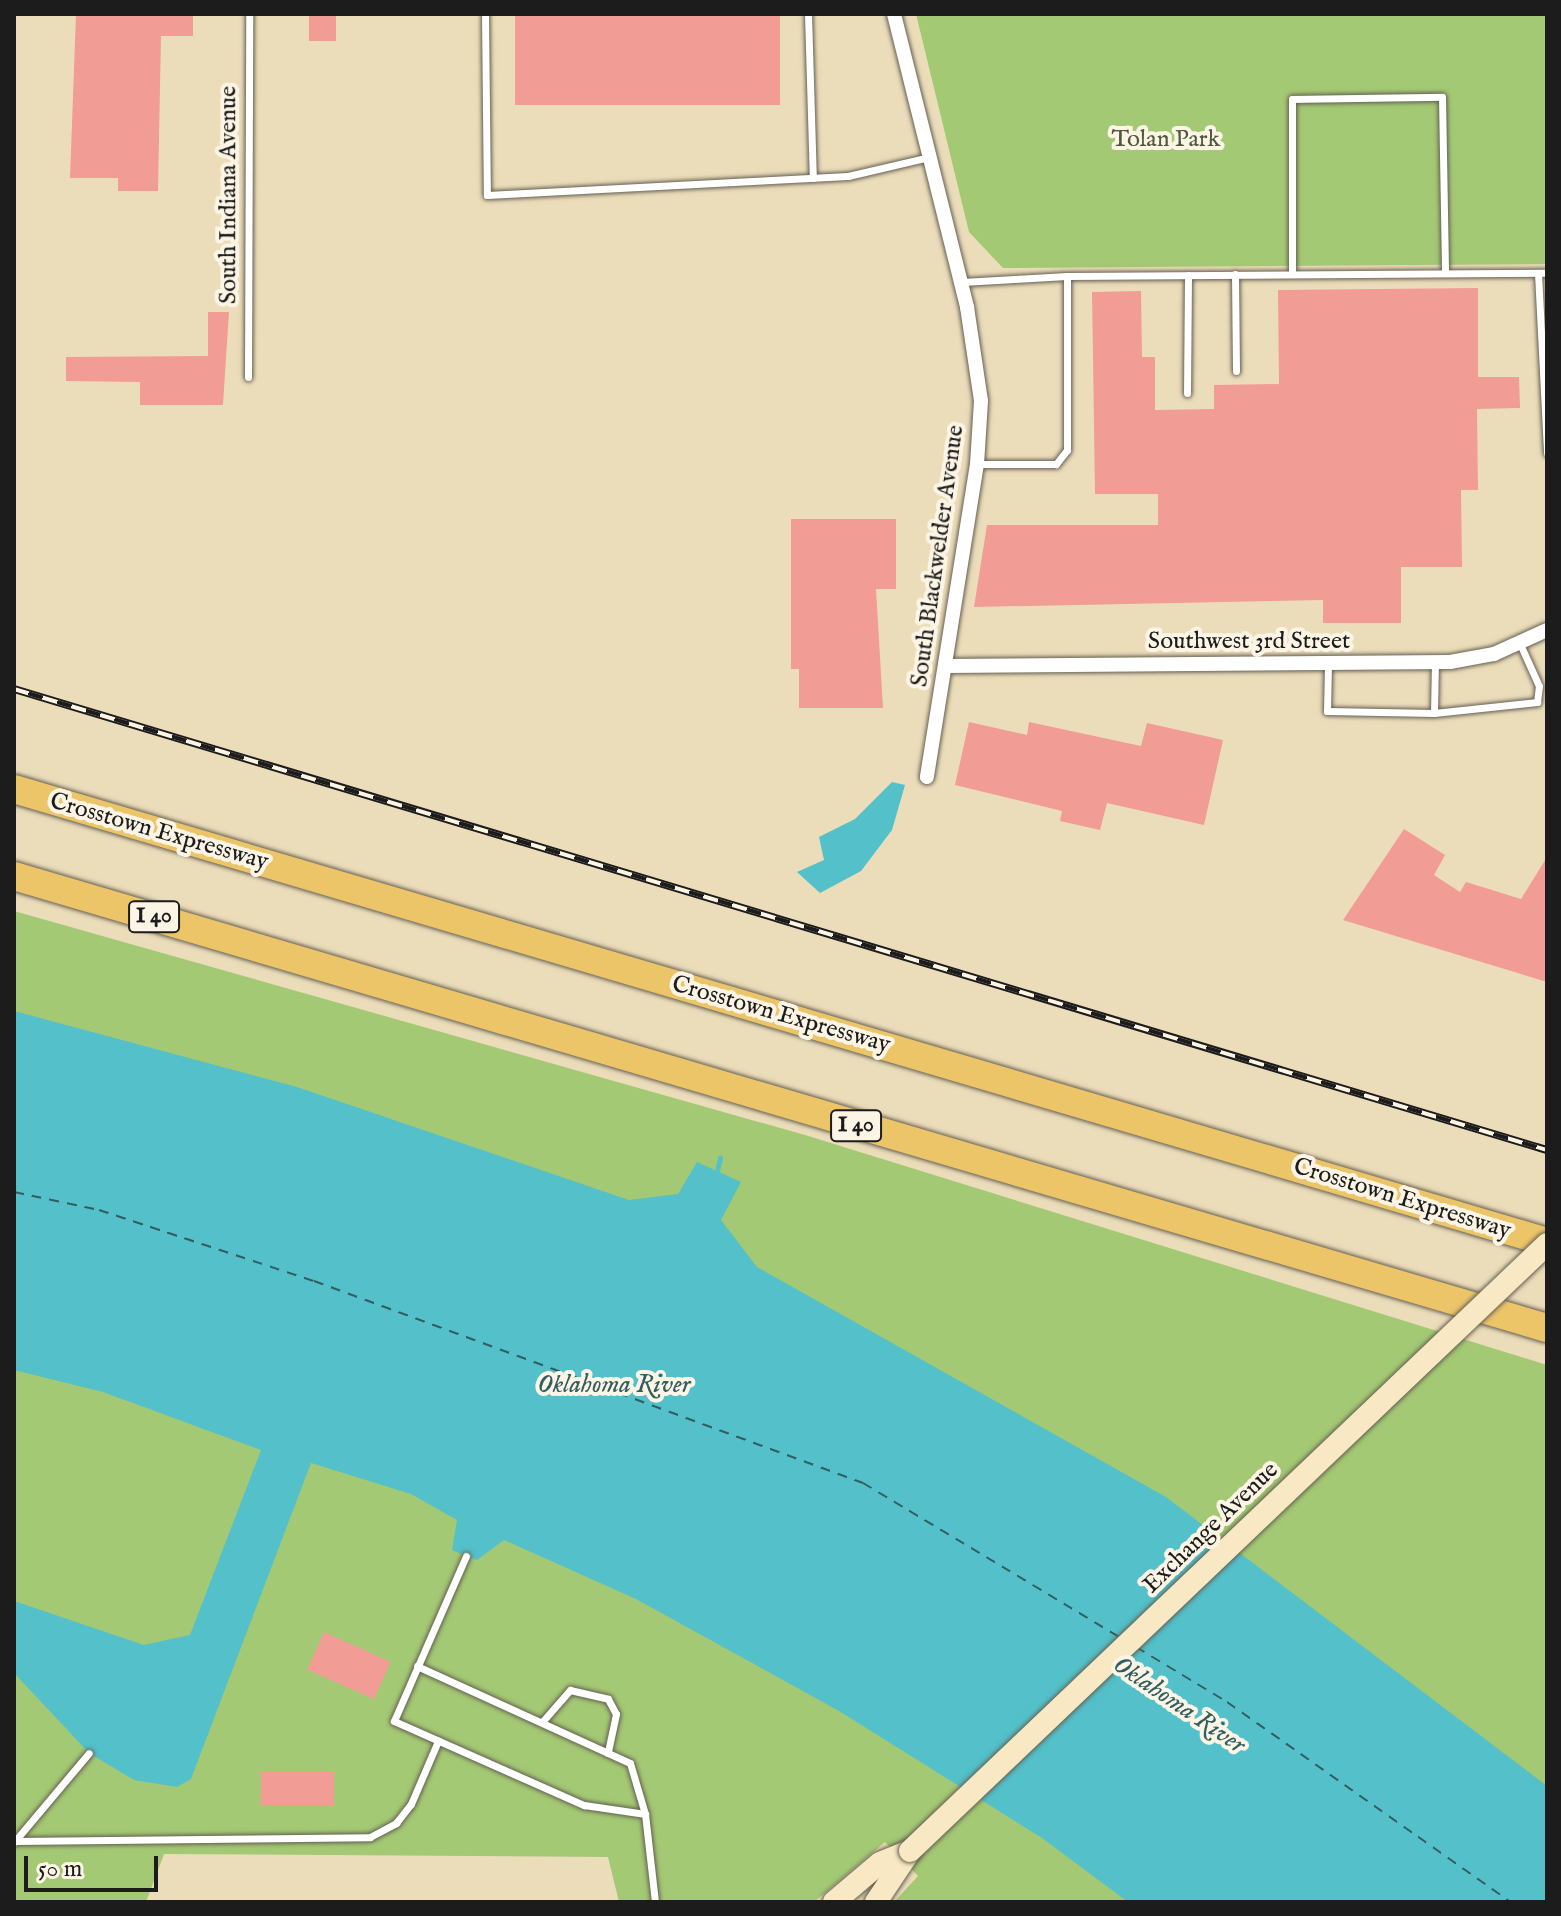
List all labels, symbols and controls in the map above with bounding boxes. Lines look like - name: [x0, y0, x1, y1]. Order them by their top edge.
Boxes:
- street label: South Indiana Avenue: [215, 86, 243, 304]
- park label: Tolan Park: [1112, 126, 1220, 154]
- street label: South Blackwelder Avenue: [905, 423, 971, 689]
- street label: Southwest 3rd Street: [1148, 628, 1350, 656]
- street label: Crosstown Expressway: [46, 787, 272, 877]
- road number: I 40: [128, 899, 180, 935]
- street label: Crosstown Expressway: [668, 970, 894, 1060]
- road number: I 40: [830, 1108, 882, 1144]
- street label: Crosstown Expressway: [1290, 1152, 1514, 1246]
- water label: Oklahoma River: [538, 1369, 690, 1401]
- street label: Exchange Avenue: [1137, 1456, 1285, 1600]
- water label: Oklahoma River: [1107, 1649, 1251, 1761]
- scale bar: [28, 1840, 162, 1890]
- text: 50 m: [38, 1854, 82, 1885]

